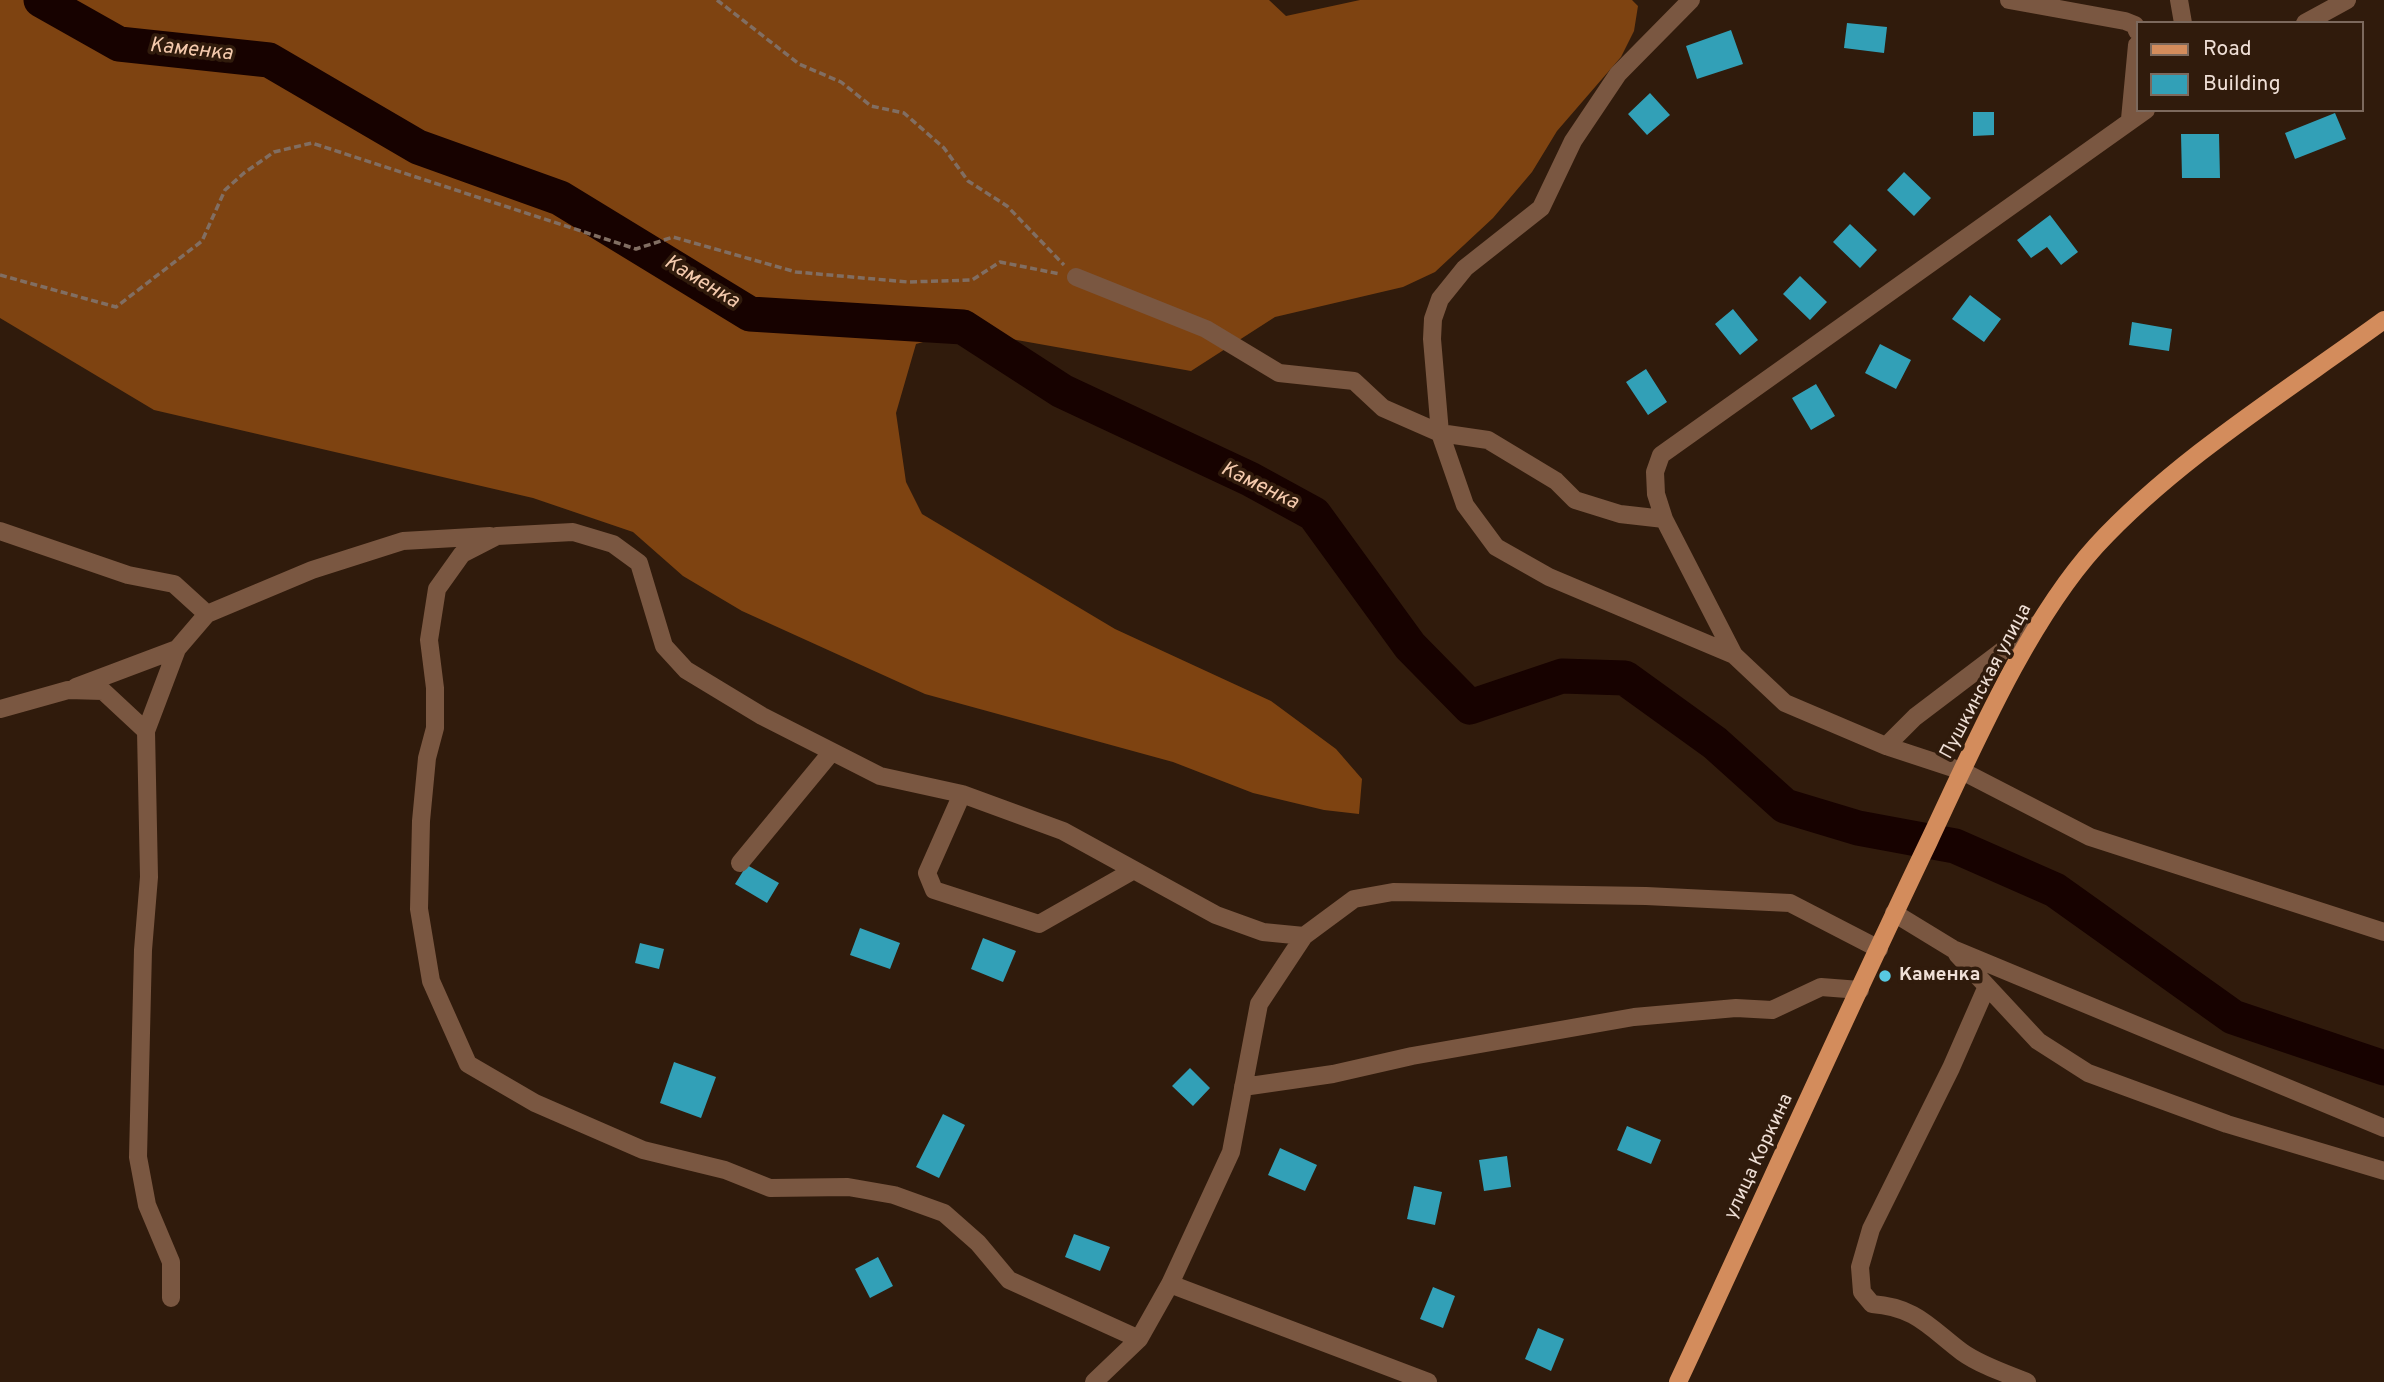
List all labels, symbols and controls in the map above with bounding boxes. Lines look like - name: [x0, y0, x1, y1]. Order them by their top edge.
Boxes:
- legend: [2136, 21, 2363, 112]
- water label: Каменка: [148, 34, 234, 68]
- text: Road: [2203, 36, 2252, 63]
- text: Building: [2203, 71, 2281, 98]
- water label: Каменка: [659, 251, 743, 315]
- water label: Каменка: [1216, 457, 1302, 517]
- street label: Пушкинская улица: [1936, 600, 2038, 764]
- place label: Каменка: [1899, 965, 1980, 987]
- marker: Каменка: [1877, 968, 1893, 984]
- street label: улица Коркина: [1721, 1090, 1799, 1224]

